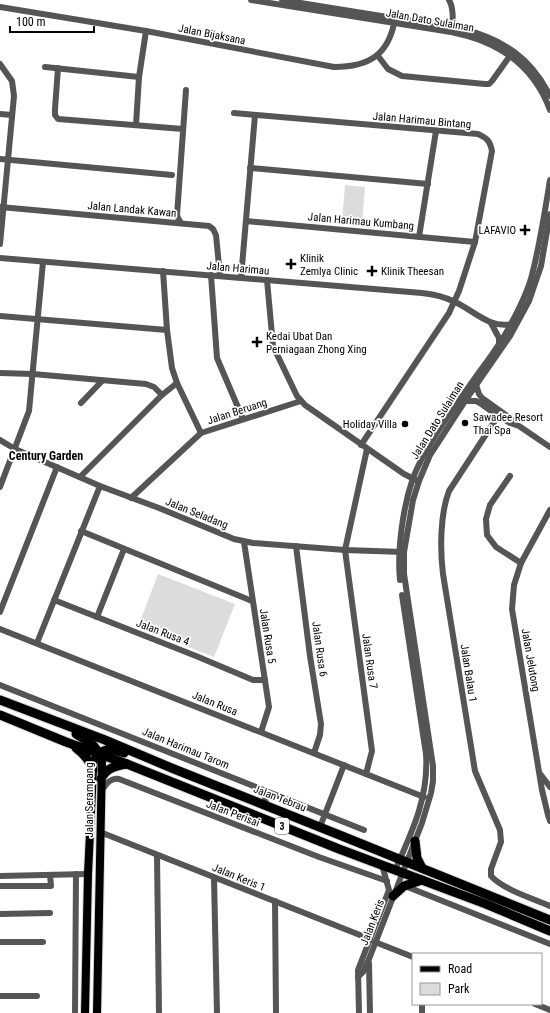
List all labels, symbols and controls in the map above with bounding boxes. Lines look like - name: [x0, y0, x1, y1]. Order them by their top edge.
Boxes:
- street label: Jalan Dato Sulaiman: [385, 6, 475, 35]
- scale bar: [10, 8, 94, 34]
- text: 100 m: [16, 15, 46, 29]
- street label: Jalan Bijaksana: [177, 22, 247, 47]
- street label: Jalan Harimau Bintang: [372, 110, 472, 131]
- street label: Jalan Landak Kawan: [87, 199, 177, 220]
- street label: Jalan Harimau Kumbang: [307, 210, 415, 233]
- place label: LAFAVIO: [479, 224, 516, 237]
- marker: LAFAVIO: [519, 224, 531, 236]
- place label: Klinik Zemlya Clinic: [300, 252, 358, 278]
- marker: Klinik Zemlya Clinic: [285, 258, 297, 270]
- street label: Jalan Harimau: [206, 259, 270, 278]
- marker: Klinik Theesan: [366, 265, 378, 277]
- place label: Klinik Theesan: [381, 265, 444, 278]
- place label: Kedai Ubat Dan Perniagaan Zhong Xing: [266, 330, 367, 356]
- marker: Kedai Ubat Dan Perniagaan Zhong Xing: [251, 336, 263, 348]
- street label: Jalan Dato Sulaiman: [408, 379, 467, 462]
- street label: Jalan Beruang: [206, 396, 269, 427]
- place label: Sawadee Resort Thai Spa: [473, 411, 543, 437]
- place label: Holiday Villa: [343, 418, 397, 431]
- marker: Sawadee Resort Thai Spa: [460, 418, 470, 428]
- marker: Holiday Villa: [400, 419, 410, 429]
- district label: Century Garden: [9, 449, 83, 463]
- street label: Jalan Seladang: [164, 495, 230, 532]
- street label: Jalan Rusa 5: [257, 608, 278, 665]
- street label: Jalan Rusa 4: [135, 616, 192, 649]
- street label: Jalan Rusa 6: [309, 621, 330, 678]
- street label: Jalan Jelutong: [519, 627, 542, 693]
- street label: Jalan Rusa 7: [359, 633, 380, 690]
- street label: Jalan Balau 1: [458, 643, 480, 703]
- street label: Jalan Rusa: [190, 689, 239, 718]
- street label: Jalan Harimau Tarom: [140, 725, 231, 772]
- street label: Jalan Serampang: [83, 762, 96, 838]
- street label: Jalan Tebrau: [252, 782, 308, 814]
- street label: Jalan Perisai: [204, 797, 261, 830]
- road number: 3: [275, 818, 289, 834]
- street label: Jalan Keris 1: [210, 861, 267, 894]
- street label: Jalan Keris: [358, 897, 387, 947]
- legend: [412, 953, 542, 1005]
- text: Road: [448, 962, 472, 976]
- text: Park: [448, 982, 470, 996]

